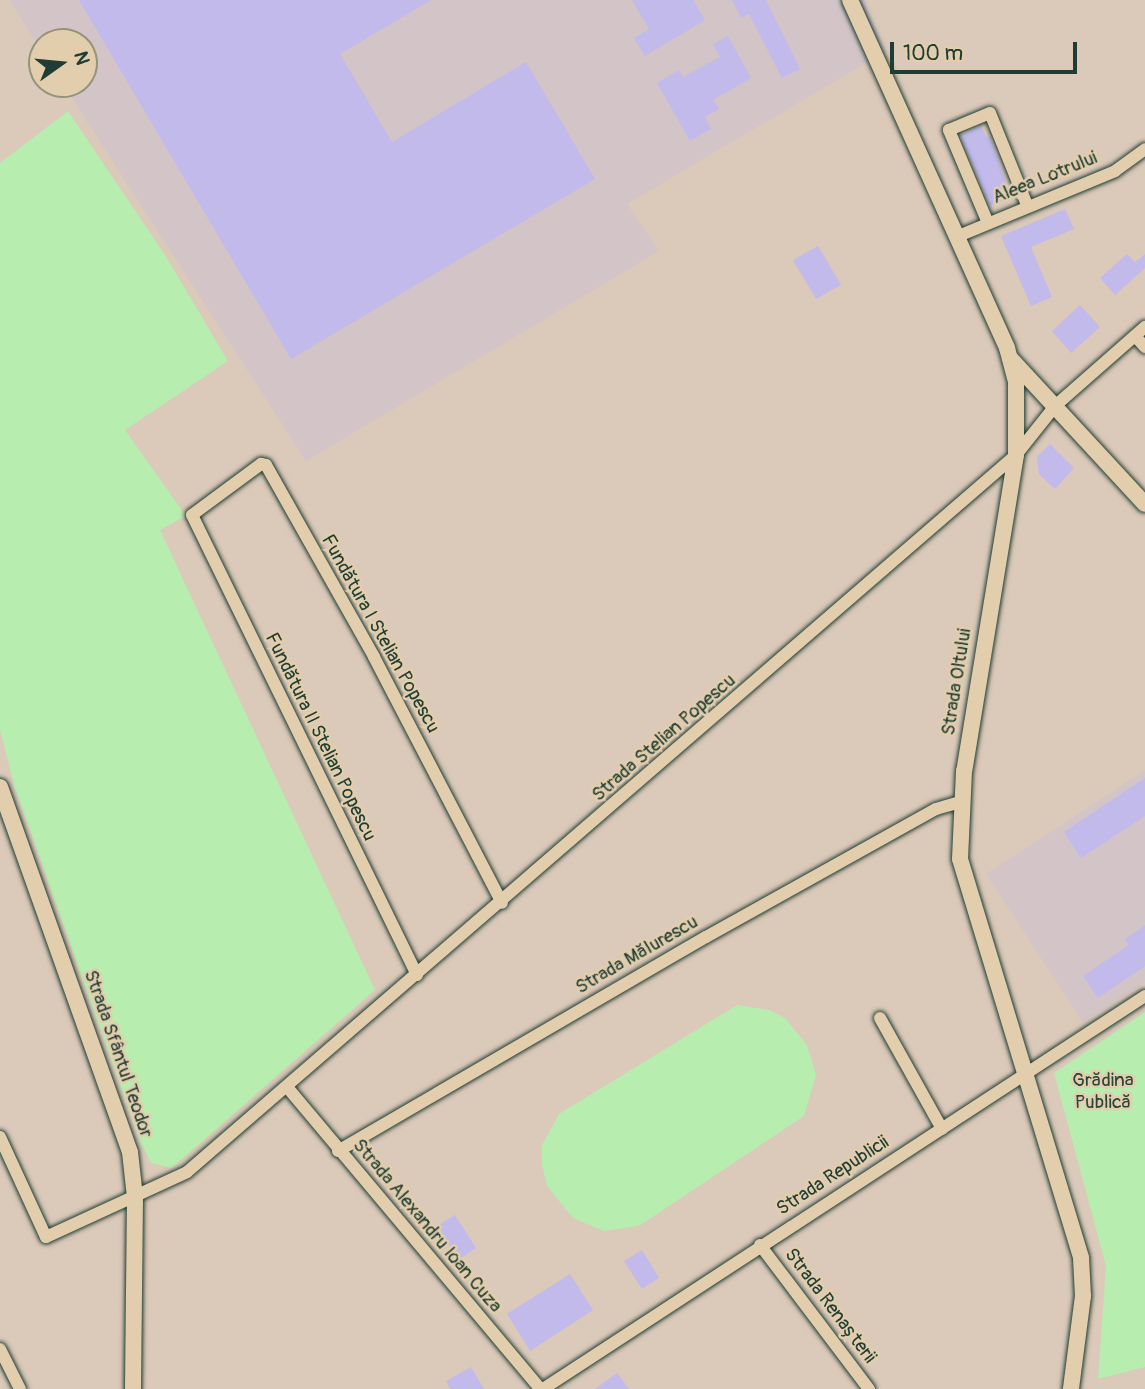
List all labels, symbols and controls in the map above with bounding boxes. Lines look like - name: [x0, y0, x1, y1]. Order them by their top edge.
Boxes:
- north arrow: [28, 28, 98, 98]
- scale bar: [893, 28, 1080, 72]
- text: 100 m: [903, 40, 963, 67]
- text: N: [68, 49, 95, 67]
- street label: Aleea Lotrului: [989, 147, 1101, 209]
- street label: Fundătura I Stelian Popescu: [316, 531, 444, 737]
- street label: Strada Oltului: [937, 627, 977, 737]
- street label: Fundătura II Stelian Popescu: [260, 629, 380, 845]
- street label: Strada Stelian Popescu: [588, 669, 740, 807]
- street label: Strada Mălurescu: [572, 911, 702, 999]
- street label: Strada Sfântul Teodor: [79, 967, 157, 1141]
- park label: Grădina Publică: [1072, 1070, 1134, 1114]
- street label: Strada Republicii: [773, 1131, 893, 1221]
- street label: Strada Alexandru Ioan Cuza: [348, 1134, 506, 1318]
- street label: Strada Renașterii: [779, 1244, 881, 1368]

